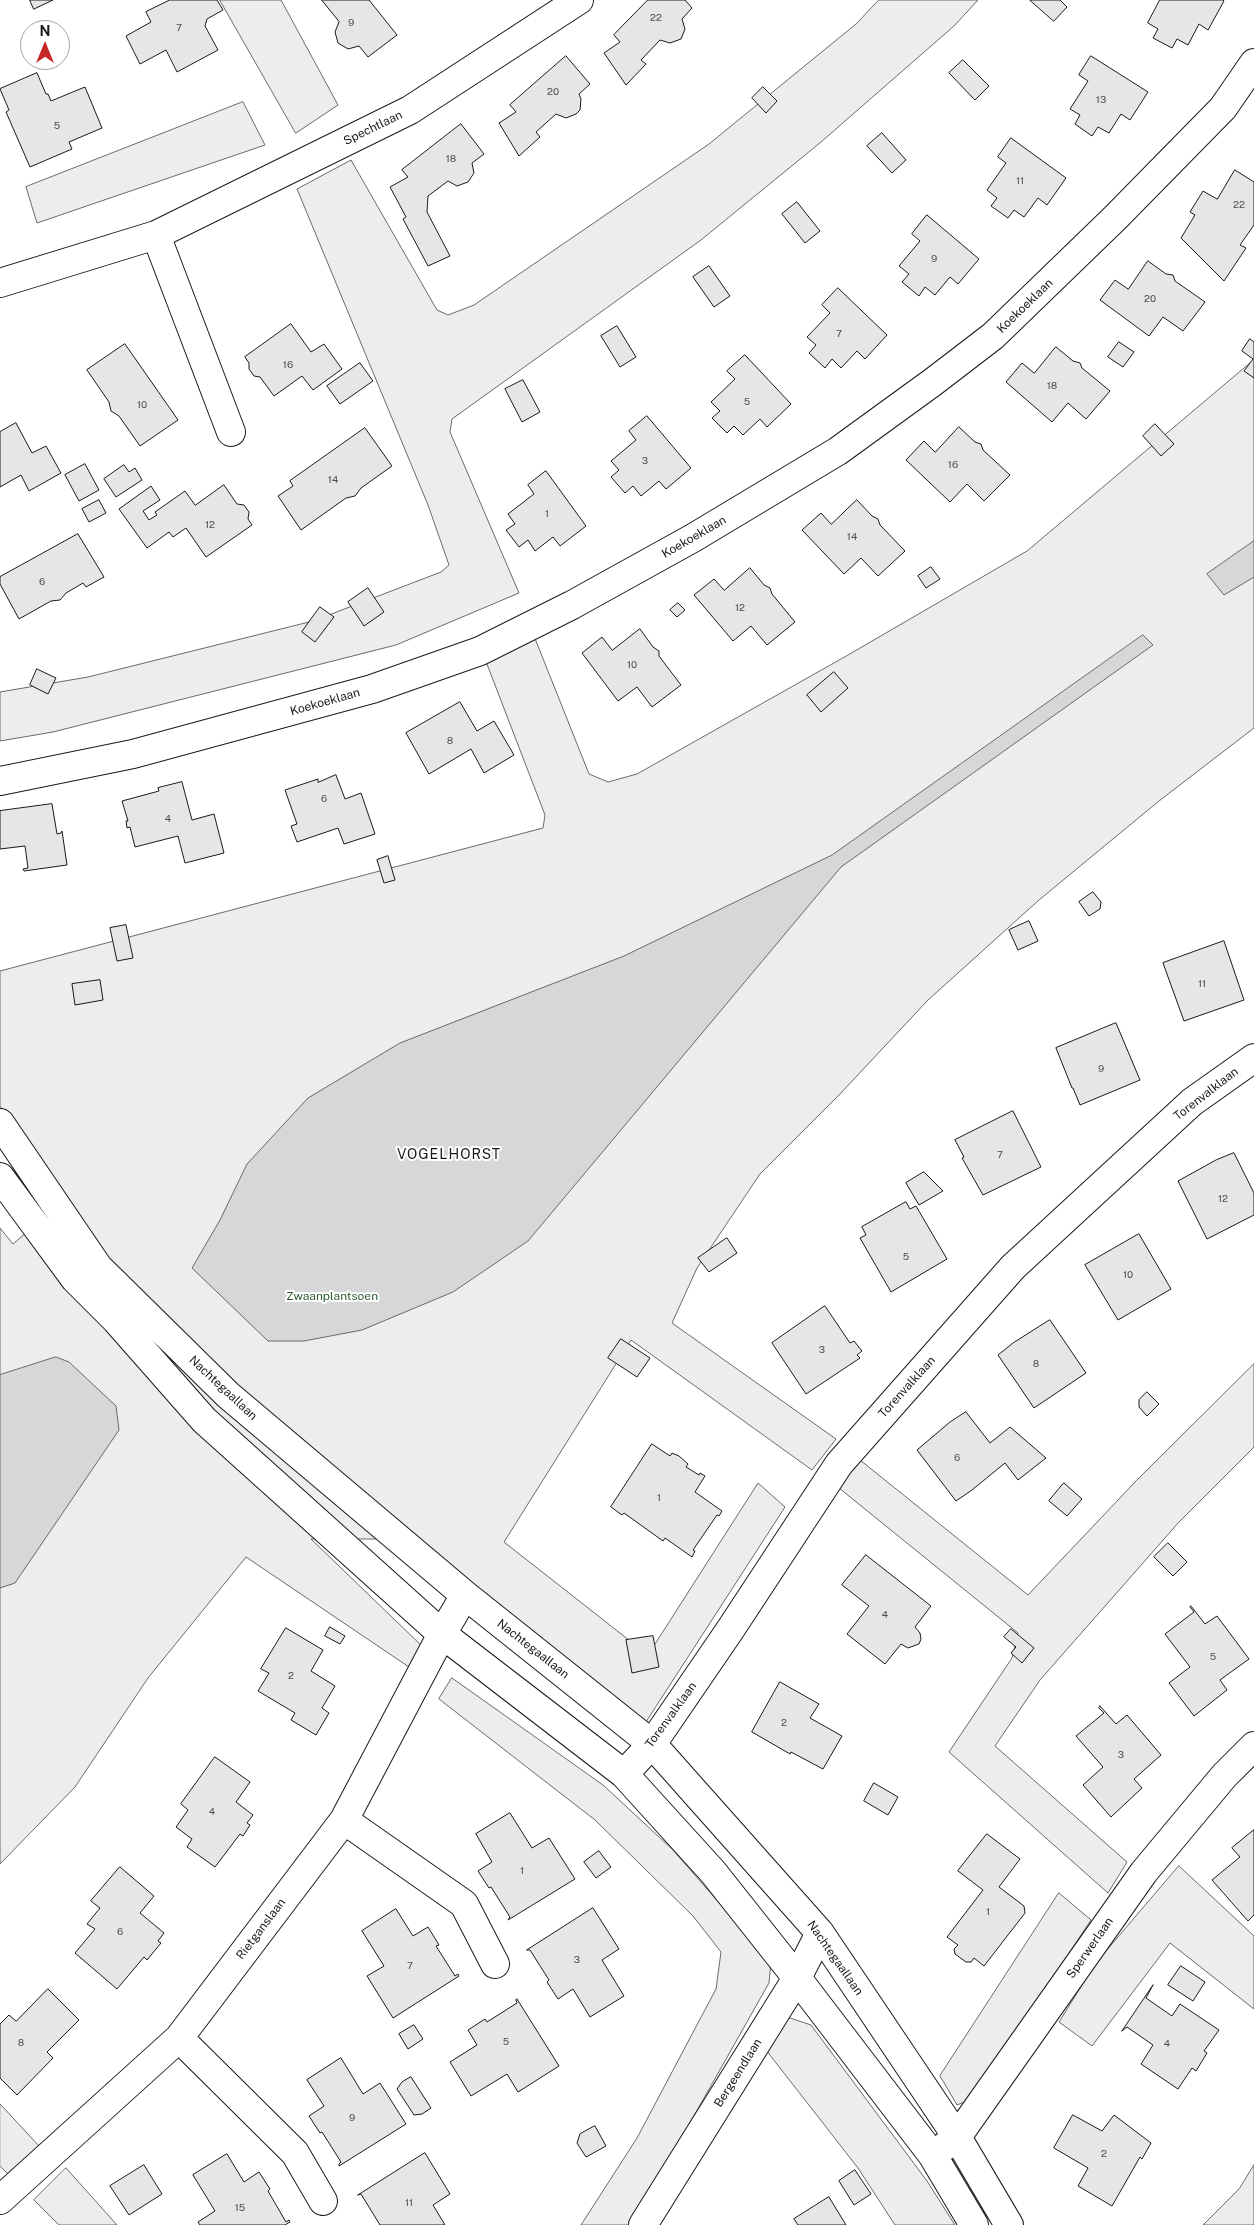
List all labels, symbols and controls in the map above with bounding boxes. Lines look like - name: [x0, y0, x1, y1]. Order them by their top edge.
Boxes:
- house number: 22: [650, 12, 662, 24]
- house number: 9: [348, 17, 354, 29]
- north arrow: [20, 20, 70, 70]
- house number: 7: [176, 22, 182, 34]
- text: N: [40, 23, 50, 39]
- house number: 20: [547, 86, 559, 98]
- house number: 13: [1096, 94, 1106, 106]
- street label: Spechtlaan: [341, 108, 405, 148]
- house number: 5: [54, 120, 60, 132]
- house number: 18: [446, 153, 456, 165]
- house number: 11: [1016, 175, 1024, 187]
- house number: 22: [1233, 199, 1245, 211]
- house number: 9: [931, 253, 937, 265]
- street label: Koekoeklaan: [994, 276, 1056, 336]
- house number: 20: [1144, 293, 1156, 305]
- house number: 7: [836, 328, 842, 340]
- house number: 16: [283, 359, 293, 371]
- house number: 18: [1047, 380, 1057, 392]
- house number: 5: [744, 396, 750, 408]
- house number: 10: [137, 399, 147, 411]
- house number: 3: [642, 455, 648, 467]
- house number: 16: [948, 459, 958, 471]
- house number: 14: [328, 474, 338, 486]
- house number: 1: [545, 508, 549, 520]
- street label: Koekoeklaan: [659, 513, 729, 561]
- house number: 12: [205, 519, 215, 531]
- house number: 14: [847, 531, 857, 543]
- house number: 6: [39, 576, 45, 588]
- house number: 12: [735, 602, 745, 614]
- house number: 10: [627, 659, 637, 671]
- street label: Koekoeklaan: [288, 685, 362, 719]
- house number: 8: [447, 735, 453, 747]
- house number: 6: [321, 793, 327, 805]
- house number: 4: [165, 813, 171, 825]
- house number: 11: [1198, 978, 1206, 990]
- house number: 9: [1098, 1063, 1104, 1075]
- street label: Torenvalklaan: [1171, 1064, 1241, 1124]
- district label: VOGELHORST: [396, 1147, 502, 1163]
- house number: 7: [997, 1149, 1003, 1161]
- house number: 12: [1218, 1193, 1228, 1205]
- house number: 5: [903, 1251, 909, 1263]
- house number: 10: [1123, 1269, 1133, 1281]
- park label: Zwaanplantsoen: [286, 1289, 378, 1303]
- house number: 3: [819, 1344, 825, 1356]
- street label: Nachtegaallaan: [186, 1353, 260, 1423]
- street label: Torenvalklaan: [876, 1353, 938, 1421]
- house number: 8: [1033, 1358, 1039, 1370]
- house number: 6: [954, 1452, 960, 1464]
- house number: 1: [657, 1492, 661, 1504]
- house number: 4: [882, 1609, 888, 1621]
- street label: Nachtegaallaan: [494, 1616, 572, 1682]
- house number: 5: [1210, 1651, 1216, 1663]
- house number: 2: [288, 1670, 294, 1682]
- street label: Torenvalklaan: [642, 1679, 700, 1751]
- house number: 2: [781, 1717, 787, 1729]
- house number: 3: [1118, 1749, 1124, 1761]
- house number: 4: [209, 1806, 215, 1818]
- house number: 1: [520, 1865, 524, 1877]
- street label: Rietganslaan: [233, 1896, 289, 1962]
- house number: 1: [986, 1906, 990, 1918]
- street label: Sperwerlaan: [1064, 1915, 1116, 1981]
- street label: Nachtegaallaan: [804, 1918, 866, 1998]
- house number: 6: [117, 1926, 123, 1938]
- house number: 3: [574, 1954, 580, 1966]
- house number: 7: [407, 1960, 413, 1972]
- house number: 5: [503, 2036, 509, 2048]
- street label: Bergeendlaan: [711, 2036, 765, 2110]
- house number: 8: [18, 2037, 24, 2049]
- house number: 4: [1164, 2038, 1170, 2050]
- house number: 9: [349, 2112, 355, 2124]
- house number: 2: [1101, 2148, 1107, 2160]
- house number: 11: [405, 2197, 413, 2209]
- house number: 15: [235, 2202, 245, 2214]

